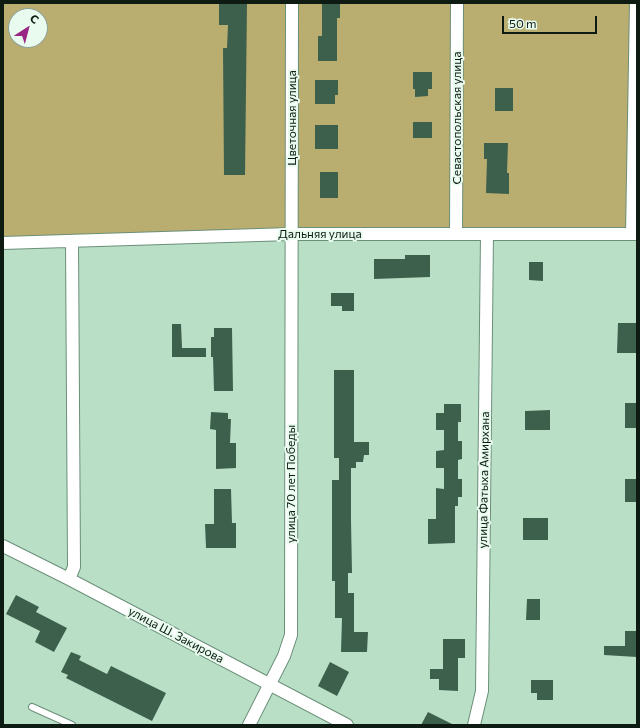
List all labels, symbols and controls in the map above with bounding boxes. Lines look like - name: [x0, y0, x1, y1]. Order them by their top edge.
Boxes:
- north arrow: [8, 8, 48, 48]
- scale bar: [504, 8, 599, 34]
- text: С: [28, 11, 42, 26]
- text: 50 m: [509, 16, 537, 30]
- street label: Севастопольская улица: [450, 52, 464, 184]
- street label: Цветочная улица: [285, 70, 299, 166]
- street label: Дальняя улица: [278, 227, 362, 241]
- street label: улица Фатыха Амирхана: [476, 411, 492, 549]
- street label: улица 70 лет Победы: [284, 425, 298, 543]
- street label: улица Ш. Закирова: [126, 604, 226, 666]

